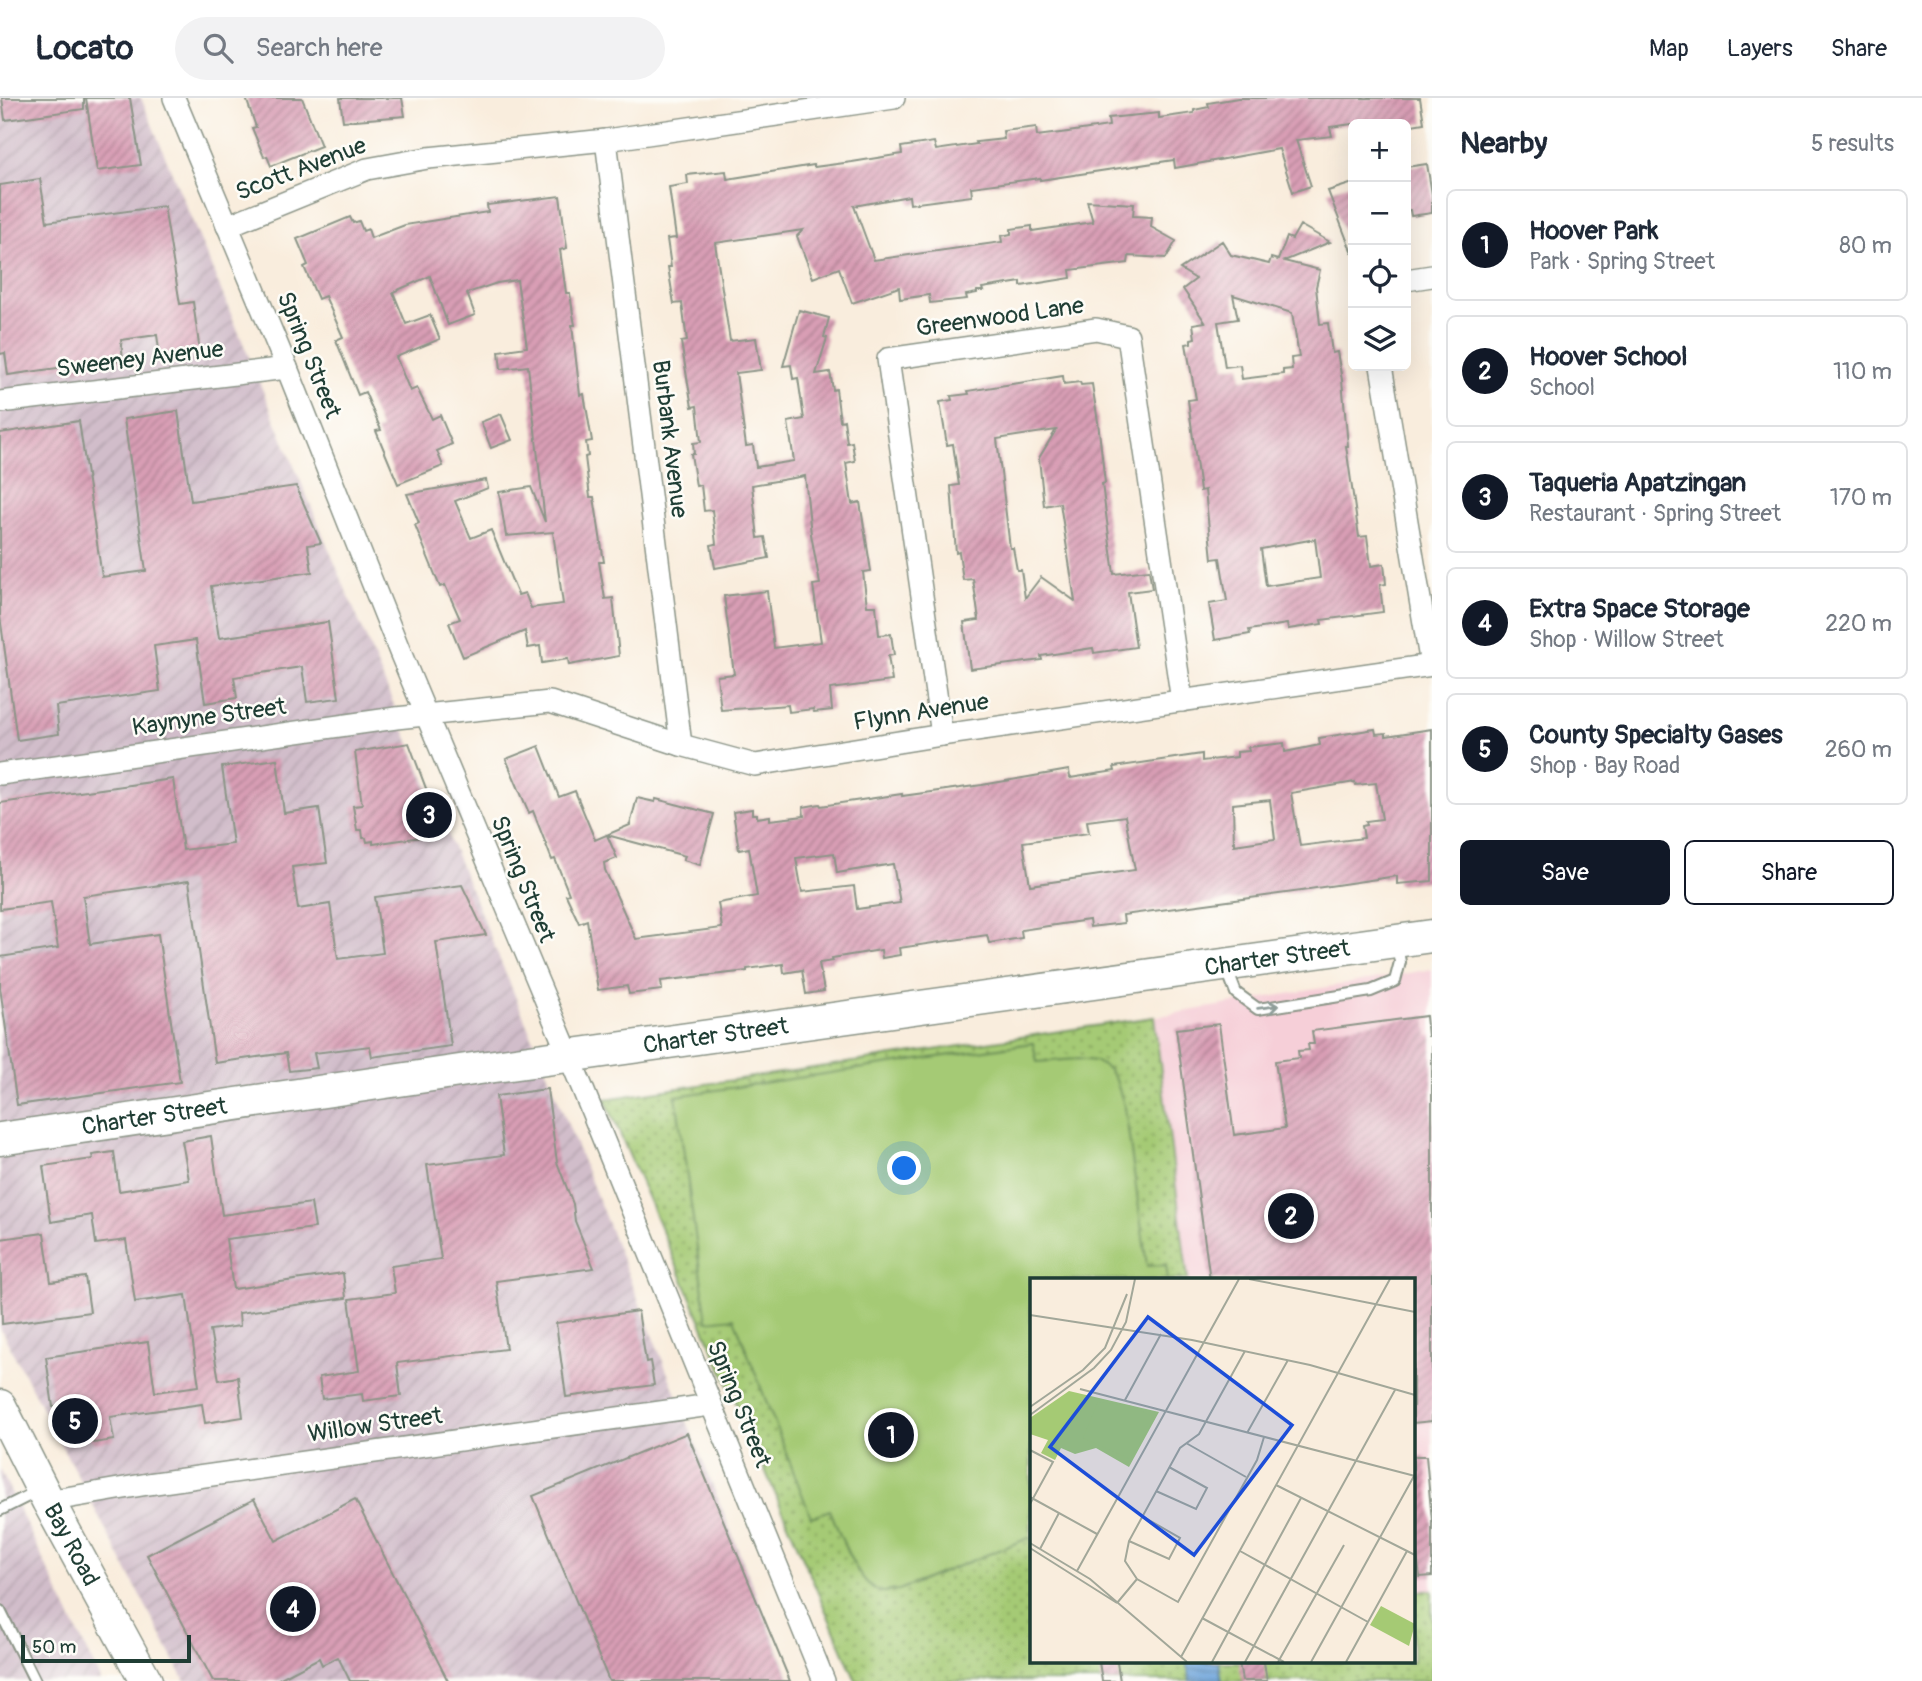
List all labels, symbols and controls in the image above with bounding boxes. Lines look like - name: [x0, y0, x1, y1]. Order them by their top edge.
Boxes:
- search box: [175, 17, 665, 80]
- text: Locato: [35, 28, 133, 69]
- icon: search: [199, 29, 237, 67]
- text: Search here: [255, 32, 382, 64]
- text: Map: [1649, 34, 1689, 63]
- text: Layers: [1727, 34, 1793, 63]
- text: Share: [1831, 34, 1887, 63]
- map controls: [1348, 119, 1411, 371]
- button: +: [1348, 119, 1411, 182]
- text: Nearby: [1460, 125, 1547, 162]
- text: 5 results: [1811, 129, 1894, 158]
- street label: Scott Avenue: [232, 131, 370, 207]
- button: −: [1348, 182, 1411, 245]
- text: Hoover Park: [1529, 215, 1658, 247]
- text: 1: [1481, 231, 1490, 260]
- text: 80 m: [1839, 231, 1892, 260]
- button: locate: [1348, 245, 1411, 308]
- text: Park · Spring Street: [1529, 247, 1715, 276]
- street label: Spring Street: [270, 288, 348, 423]
- street label: Greenwood Lane: [914, 291, 1086, 343]
- button: layers: [1348, 308, 1411, 371]
- street label: Sweeney Avenue: [55, 334, 225, 384]
- text: Hoover School: [1529, 341, 1688, 373]
- text: 2: [1479, 357, 1491, 386]
- text: 110 m: [1833, 357, 1892, 386]
- street label: Burbank Avenue: [646, 358, 694, 520]
- text: School: [1529, 373, 1595, 402]
- text: Taqueria Apatzingan: [1529, 467, 1746, 499]
- text: 3: [1479, 483, 1491, 512]
- text: 170 m: [1830, 483, 1892, 512]
- text: Restaurant · Spring Street: [1529, 499, 1781, 528]
- text: Extra Space Storage: [1529, 593, 1750, 625]
- text: 4: [1478, 609, 1492, 638]
- text: 220 m: [1825, 609, 1892, 638]
- text: Shop · Willow Street: [1529, 625, 1724, 654]
- street label: Flynn Avenue: [851, 687, 991, 737]
- street label: Kaynyne Street: [130, 692, 288, 742]
- text: County Specialty Gases: [1529, 719, 1783, 751]
- text: 5: [1479, 735, 1491, 764]
- text: 260 m: [1825, 735, 1892, 764]
- text: Shop · Bay Road: [1529, 751, 1680, 780]
- pin: 3: [406, 789, 452, 841]
- street label: Spring Street: [484, 812, 562, 947]
- button: Save: [1460, 840, 1670, 905]
- button: Share: [1684, 840, 1894, 905]
- street label: Charter Street: [1203, 933, 1352, 982]
- one-way arrow: [1256, 1000, 1279, 1013]
- street label: Charter Street: [641, 1011, 790, 1060]
- street label: Charter Street: [80, 1091, 229, 1141]
- your location: [887, 1151, 921, 1185]
- pin: 2: [1268, 1190, 1314, 1242]
- inset map: [1030, 1278, 1414, 1664]
- street label: Spring Street: [700, 1337, 778, 1472]
- pin: 5: [52, 1395, 98, 1447]
- street label: Willow Street: [306, 1401, 444, 1449]
- pin: 1: [868, 1409, 914, 1461]
- street label: Bay Road: [37, 1498, 106, 1591]
- pin: 4: [270, 1583, 316, 1635]
- scale bar: [21, 1632, 191, 1664]
- text: 50 m: [32, 1635, 76, 1659]

